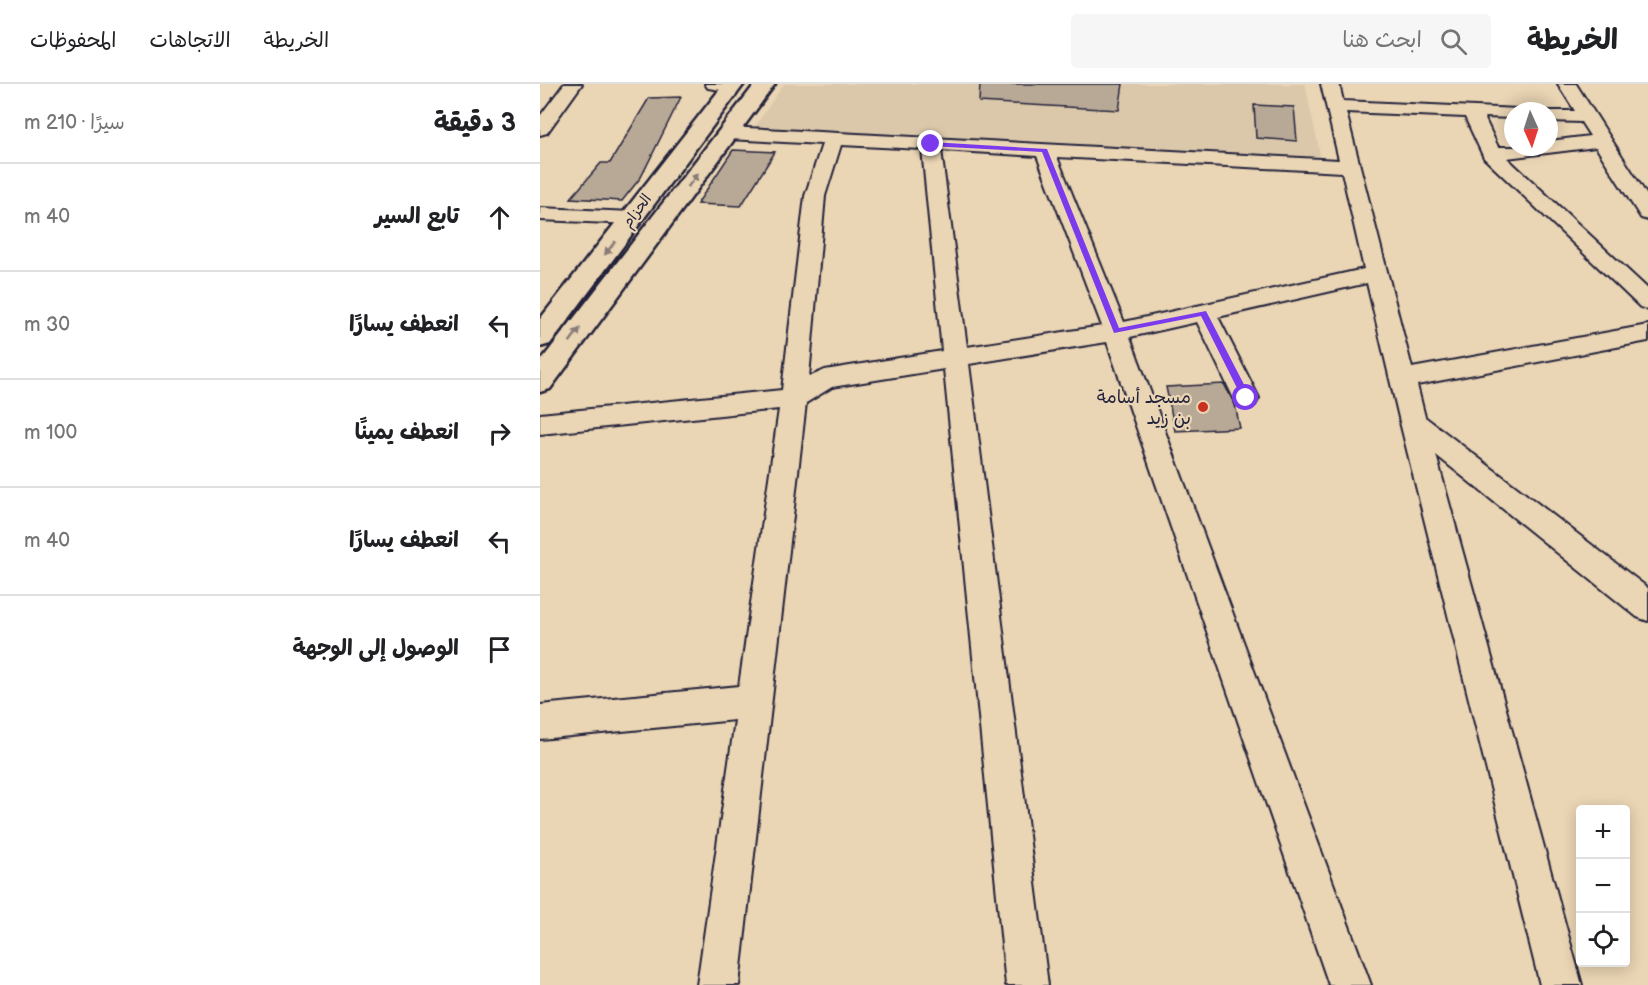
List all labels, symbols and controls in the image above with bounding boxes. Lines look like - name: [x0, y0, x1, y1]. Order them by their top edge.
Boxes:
- search box: [1071, 14, 1491, 68]
- text: الخريطة: [1527, 24, 1618, 57]
- icon: search: [1437, 25, 1470, 58]
- text: ابحث هنا: [1342, 27, 1422, 54]
- text: المحفوظات: [30, 28, 116, 53]
- text: الاتجاهات: [149, 28, 231, 53]
- text: الخريطة: [264, 28, 329, 53]
- north arrow: [1504, 102, 1558, 156]
- text: 3 دقيقة: [434, 108, 516, 139]
- text: سيرًا · 210 m: [24, 111, 125, 135]
- route end: [917, 130, 943, 156]
- one-way arrow: [687, 172, 699, 188]
- street label: الحزام: [618, 190, 657, 233]
- icon: ahead: [483, 201, 516, 234]
- text: تابع السير: [375, 203, 459, 230]
- text: 40 m: [24, 205, 70, 229]
- one-way arrow: [604, 240, 616, 255]
- icon: left: [483, 309, 516, 342]
- text: انعطف يسارًا: [349, 311, 459, 338]
- text: 30 m: [24, 313, 70, 337]
- one-way arrow: [569, 328, 581, 343]
- route start: [1232, 384, 1258, 410]
- place label: مسجد أسامة بن زيد: [1097, 387, 1191, 429]
- marker: مسجد أسامة بن زيد: [1196, 400, 1210, 414]
- icon: right: [483, 417, 516, 450]
- text: انعطف يمينًا: [355, 419, 459, 446]
- text: 100 m: [24, 421, 77, 445]
- icon: left: [483, 525, 516, 558]
- text: انعطف يسارًا: [349, 527, 459, 554]
- text: 40 m: [24, 529, 70, 553]
- icon: arrive: [483, 633, 516, 666]
- text: الوصول إلى الوجهة: [292, 635, 459, 662]
- map controls: [1576, 805, 1630, 967]
- button: +: [1576, 805, 1630, 859]
- button: −: [1576, 859, 1630, 913]
- button: locate: [1576, 913, 1630, 967]

